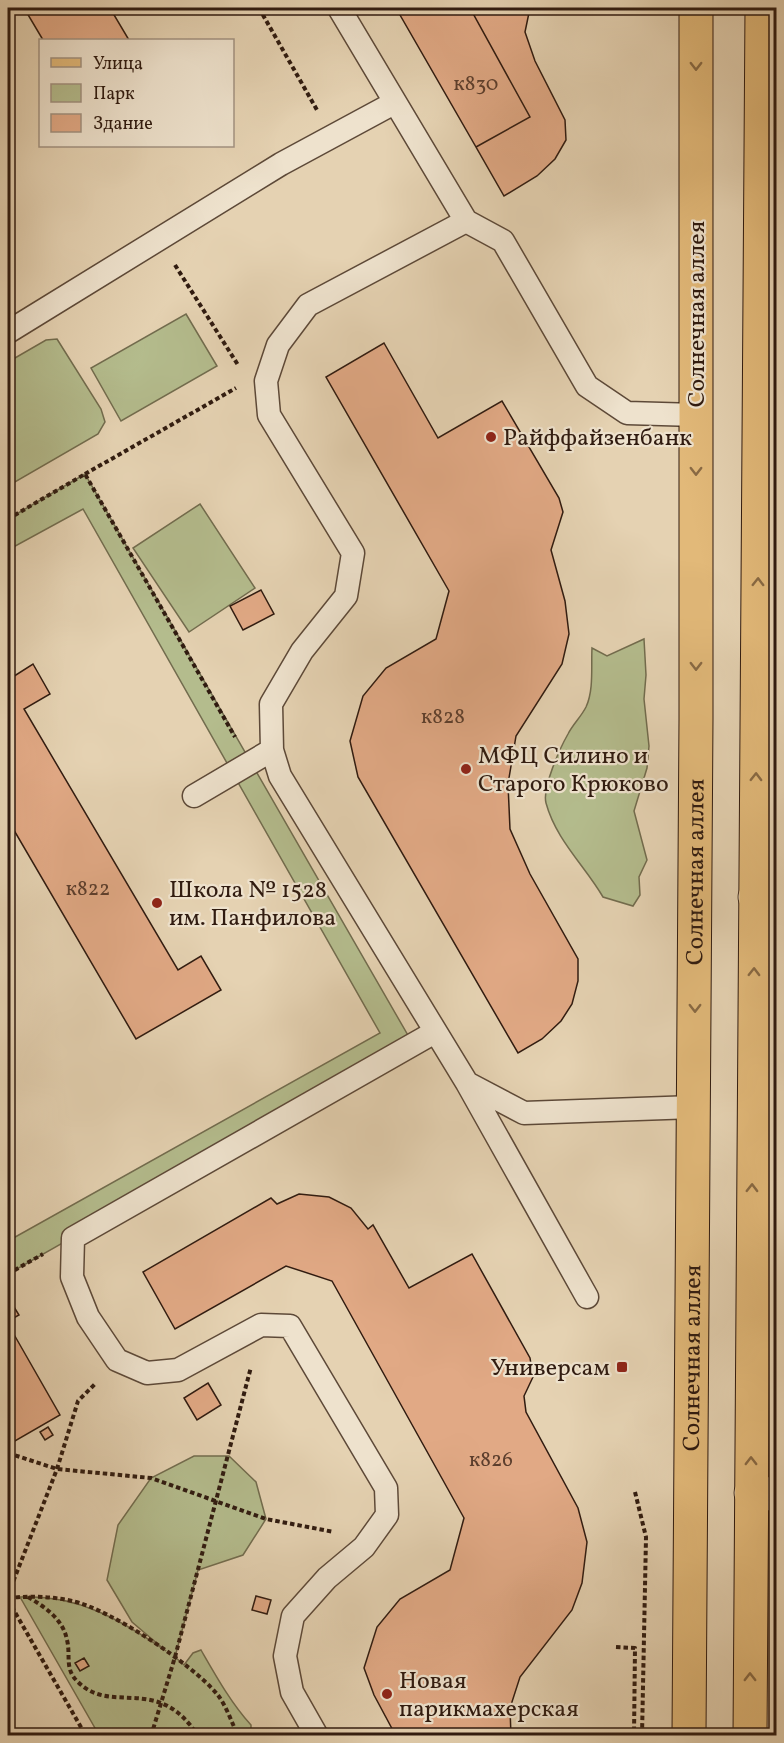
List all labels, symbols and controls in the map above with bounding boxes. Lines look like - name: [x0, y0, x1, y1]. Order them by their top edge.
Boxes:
- legend: [39, 39, 234, 147]
- text: Улица: [93, 52, 143, 77]
- one-way arrow: [690, 61, 702, 70]
- house number: к830: [454, 70, 498, 99]
- text: Парк: [93, 82, 135, 107]
- text: Здание: [93, 112, 153, 137]
- street label: Солнечная аллея: [681, 221, 715, 407]
- place label: Райффайзенбанк: [503, 422, 692, 456]
- marker: Райффайзенбанк: [484, 430, 498, 444]
- one-way arrow: [690, 466, 702, 475]
- one-way arrow: [752, 577, 764, 586]
- one-way arrow: [690, 661, 702, 670]
- house number: к828: [421, 703, 465, 732]
- place label: МФЦ Силино и Старого Крюково: [478, 740, 669, 802]
- marker: МФЦ Силино и Старого Крюково: [459, 762, 473, 776]
- one-way arrow: [750, 772, 762, 781]
- street label: Солнечная аллея: [679, 779, 715, 965]
- place label: Школа № 1528 им. Панфилова: [169, 874, 336, 936]
- house number: к822: [66, 875, 110, 904]
- marker: Школа № 1528 им. Панфилова: [150, 896, 164, 910]
- one-way arrow: [748, 967, 761, 976]
- one-way arrow: [689, 1003, 701, 1012]
- one-way arrow: [746, 1183, 758, 1192]
- street label: Солнечная аллея: [676, 1265, 711, 1451]
- place label: Универсам: [490, 1352, 610, 1386]
- marker: Универсам: [615, 1360, 629, 1374]
- house number: к826: [469, 1446, 513, 1475]
- one-way arrow: [745, 1457, 757, 1466]
- place label: Новая парикмахерская: [399, 1665, 579, 1727]
- one-way arrow: [744, 1673, 756, 1682]
- marker: Новая парикмахерская: [380, 1687, 394, 1701]

